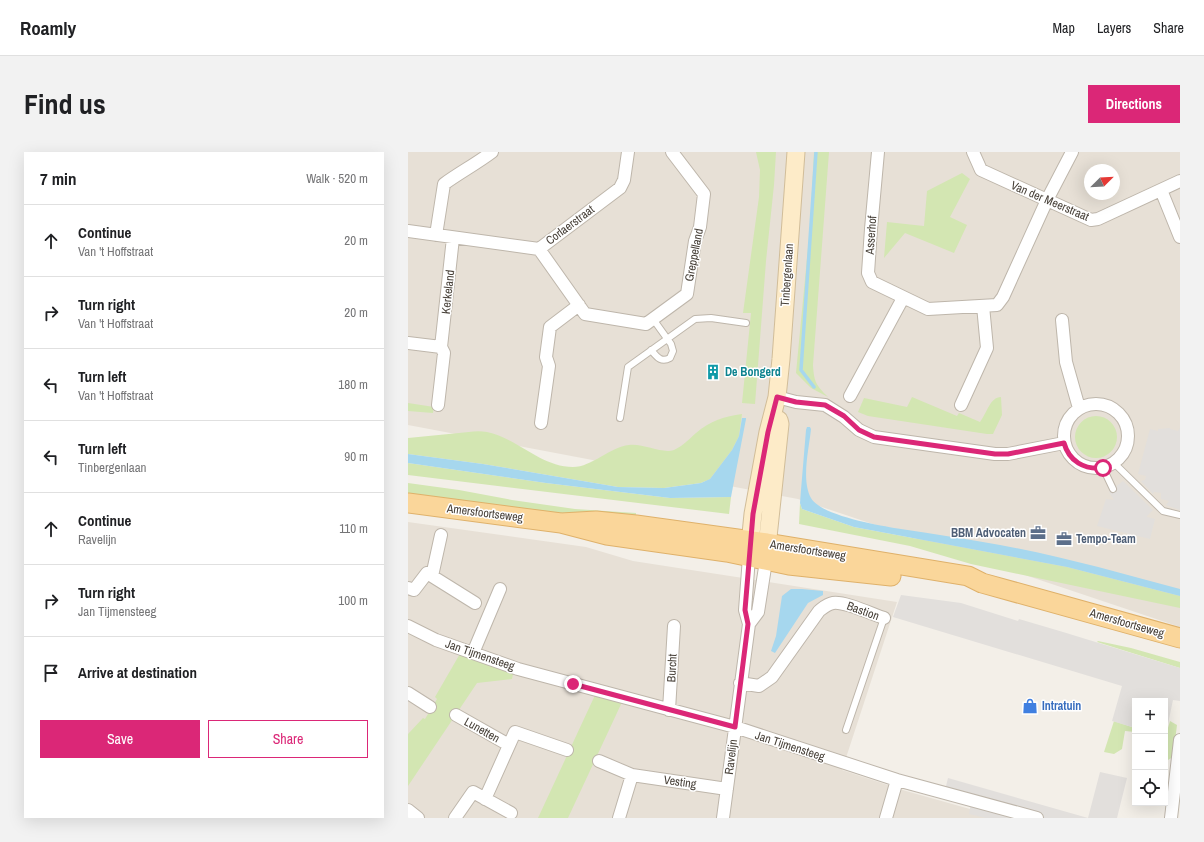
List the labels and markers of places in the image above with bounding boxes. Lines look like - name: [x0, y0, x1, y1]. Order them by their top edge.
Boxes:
- building icon: De Bongerd: [704, 363, 722, 381]
- place label: De Bongerd: [725, 364, 781, 380]
- office icon: BBM Advocaten: [1029, 524, 1047, 542]
- place label: BBM Advocaten: [951, 525, 1026, 541]
- office icon: Tempo-Team: [1055, 530, 1073, 548]
- place label: Tempo-Team: [1076, 531, 1136, 547]
- shop icon: Intratuin: [1021, 697, 1039, 715]
- place label: Intratuin: [1042, 698, 1081, 714]

